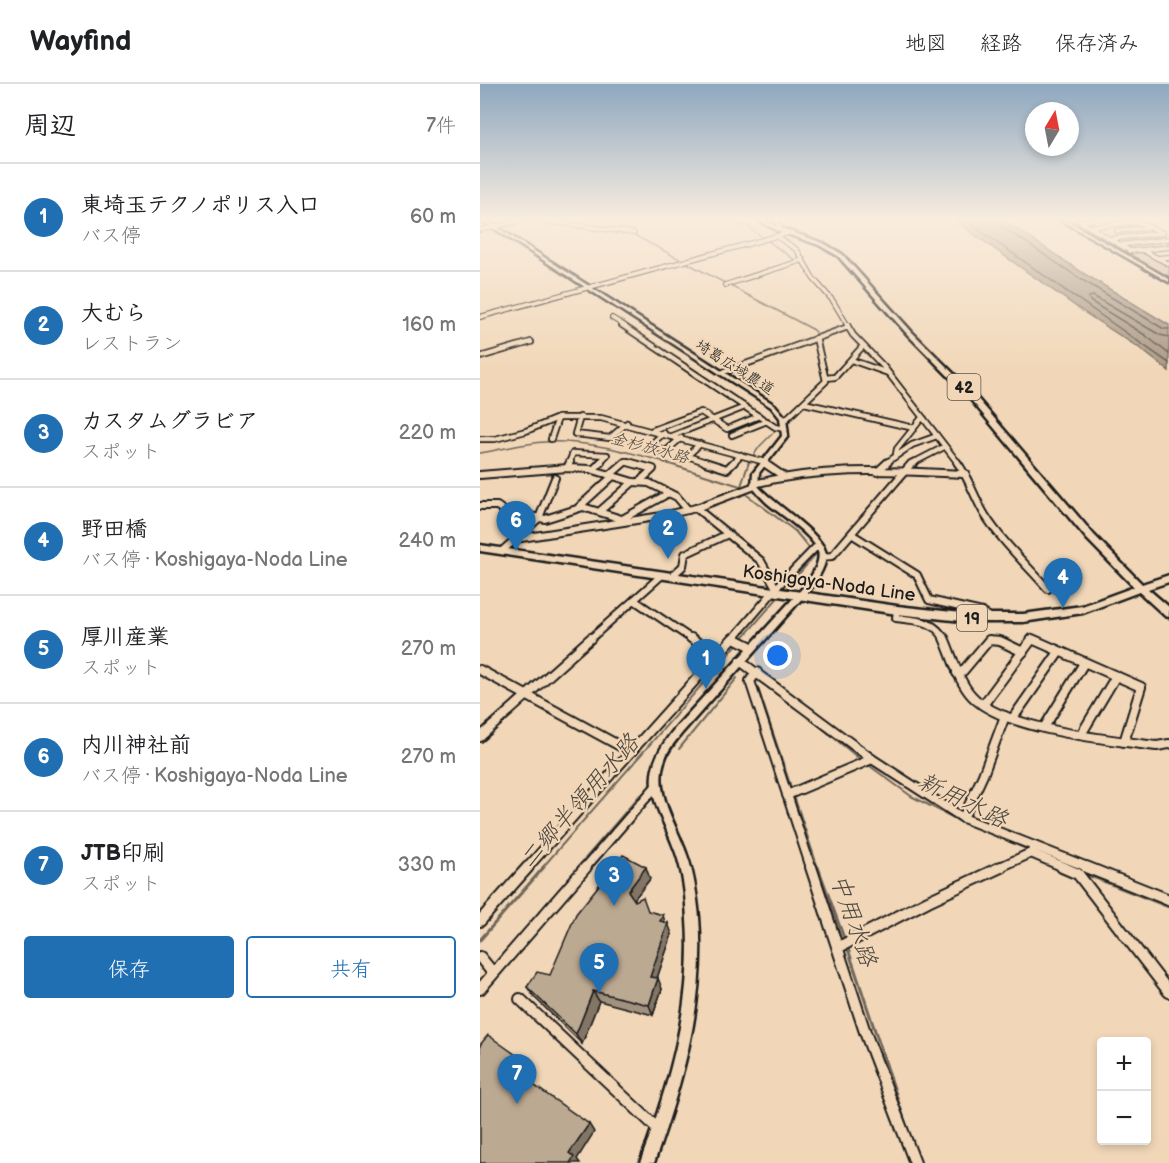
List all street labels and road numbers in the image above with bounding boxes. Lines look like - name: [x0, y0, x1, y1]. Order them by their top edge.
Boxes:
- street label: 埼葛広域農道: [692, 336, 778, 399]
- road number: 42: [948, 374, 980, 400]
- street label: Koshigaya-Noda Line: [741, 561, 917, 606]
- road number: 19: [957, 605, 987, 631]

